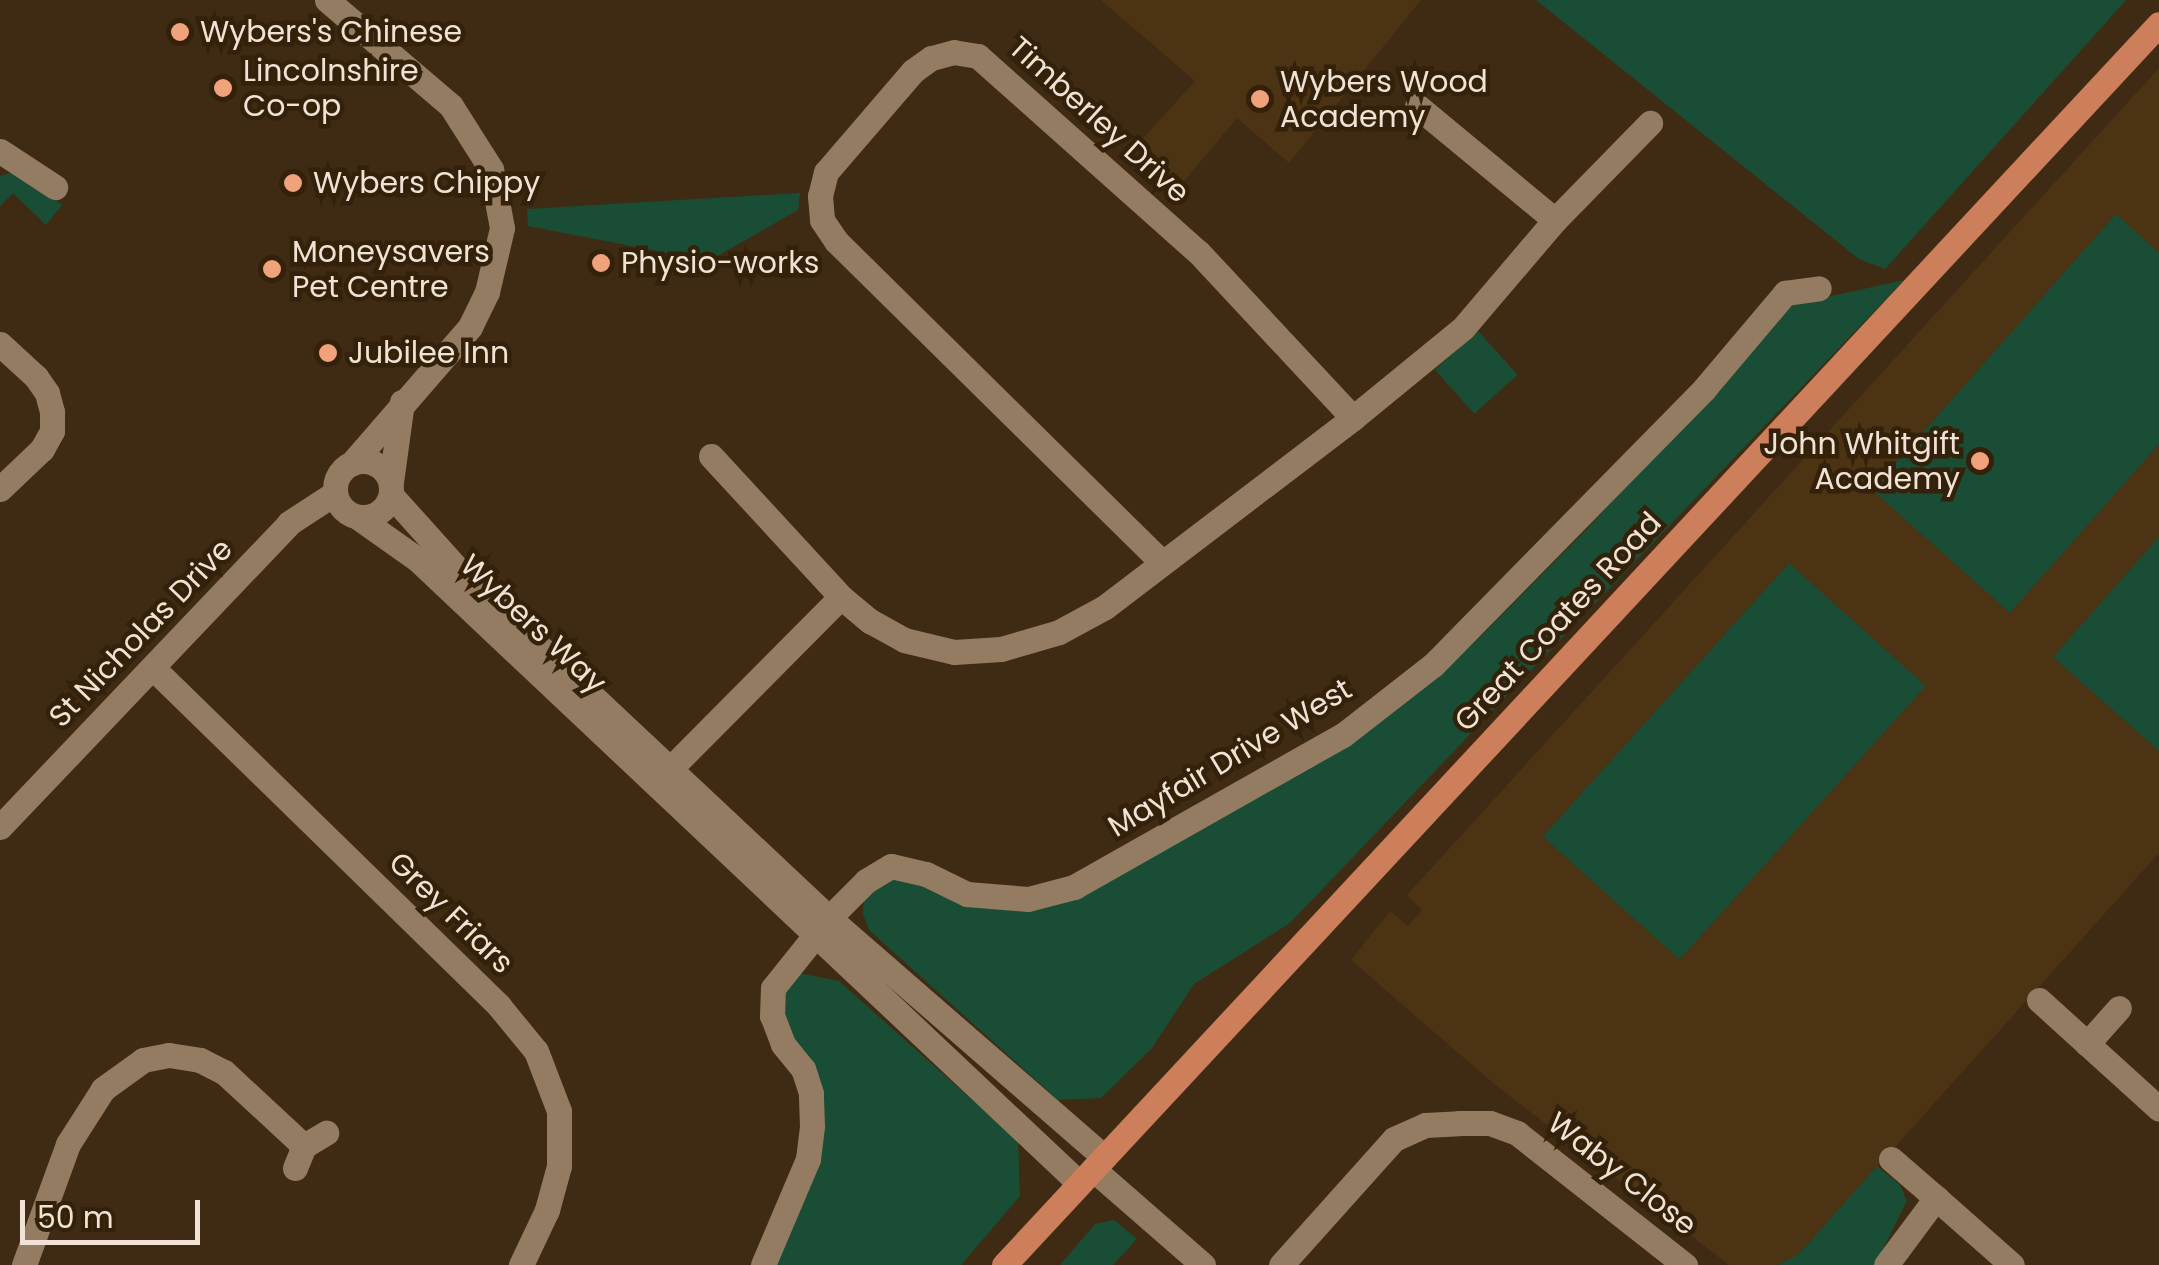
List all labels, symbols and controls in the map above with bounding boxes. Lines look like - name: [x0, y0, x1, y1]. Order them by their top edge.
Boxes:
- place label: Wybers's Chinese: [200, 14, 462, 50]
- marker: Wybers's Chinese: [169, 21, 191, 43]
- street label: Timberley Drive: [1001, 29, 1197, 211]
- place label: Lincolnshire Co-op: [243, 53, 419, 124]
- place label: Wybers Wood Academy: [1280, 64, 1488, 134]
- marker: Lincolnshire Co-op: [212, 77, 234, 99]
- marker: Wybers Wood Academy: [1249, 88, 1271, 110]
- place label: Wybers Chippy: [313, 165, 540, 201]
- marker: Wybers Chippy: [282, 172, 304, 194]
- place label: Moneysavers Pet Centre: [292, 234, 490, 304]
- place label: Physio-works: [621, 245, 819, 281]
- marker: Physio-works: [590, 252, 612, 274]
- marker: Moneysavers Pet Centre: [261, 258, 283, 280]
- place label: Jubilee Inn: [348, 335, 509, 371]
- marker: Jubilee Inn: [317, 342, 339, 364]
- place label: John Whitgift Academy: [1763, 426, 1960, 496]
- marker: John Whitgift Academy: [1969, 450, 1991, 472]
- street label: Great Coates Road: [1447, 505, 1669, 739]
- street label: St Nicholas Drive: [42, 531, 240, 735]
- street label: Wybers Way: [453, 547, 613, 701]
- street label: Mayfair Drive West: [1102, 671, 1358, 845]
- street label: Grey Friars: [381, 845, 521, 981]
- street label: Waby Close: [1540, 1105, 1704, 1243]
- scale bar: [25, 1180, 205, 1242]
- text: 50 m: [37, 1196, 114, 1239]

